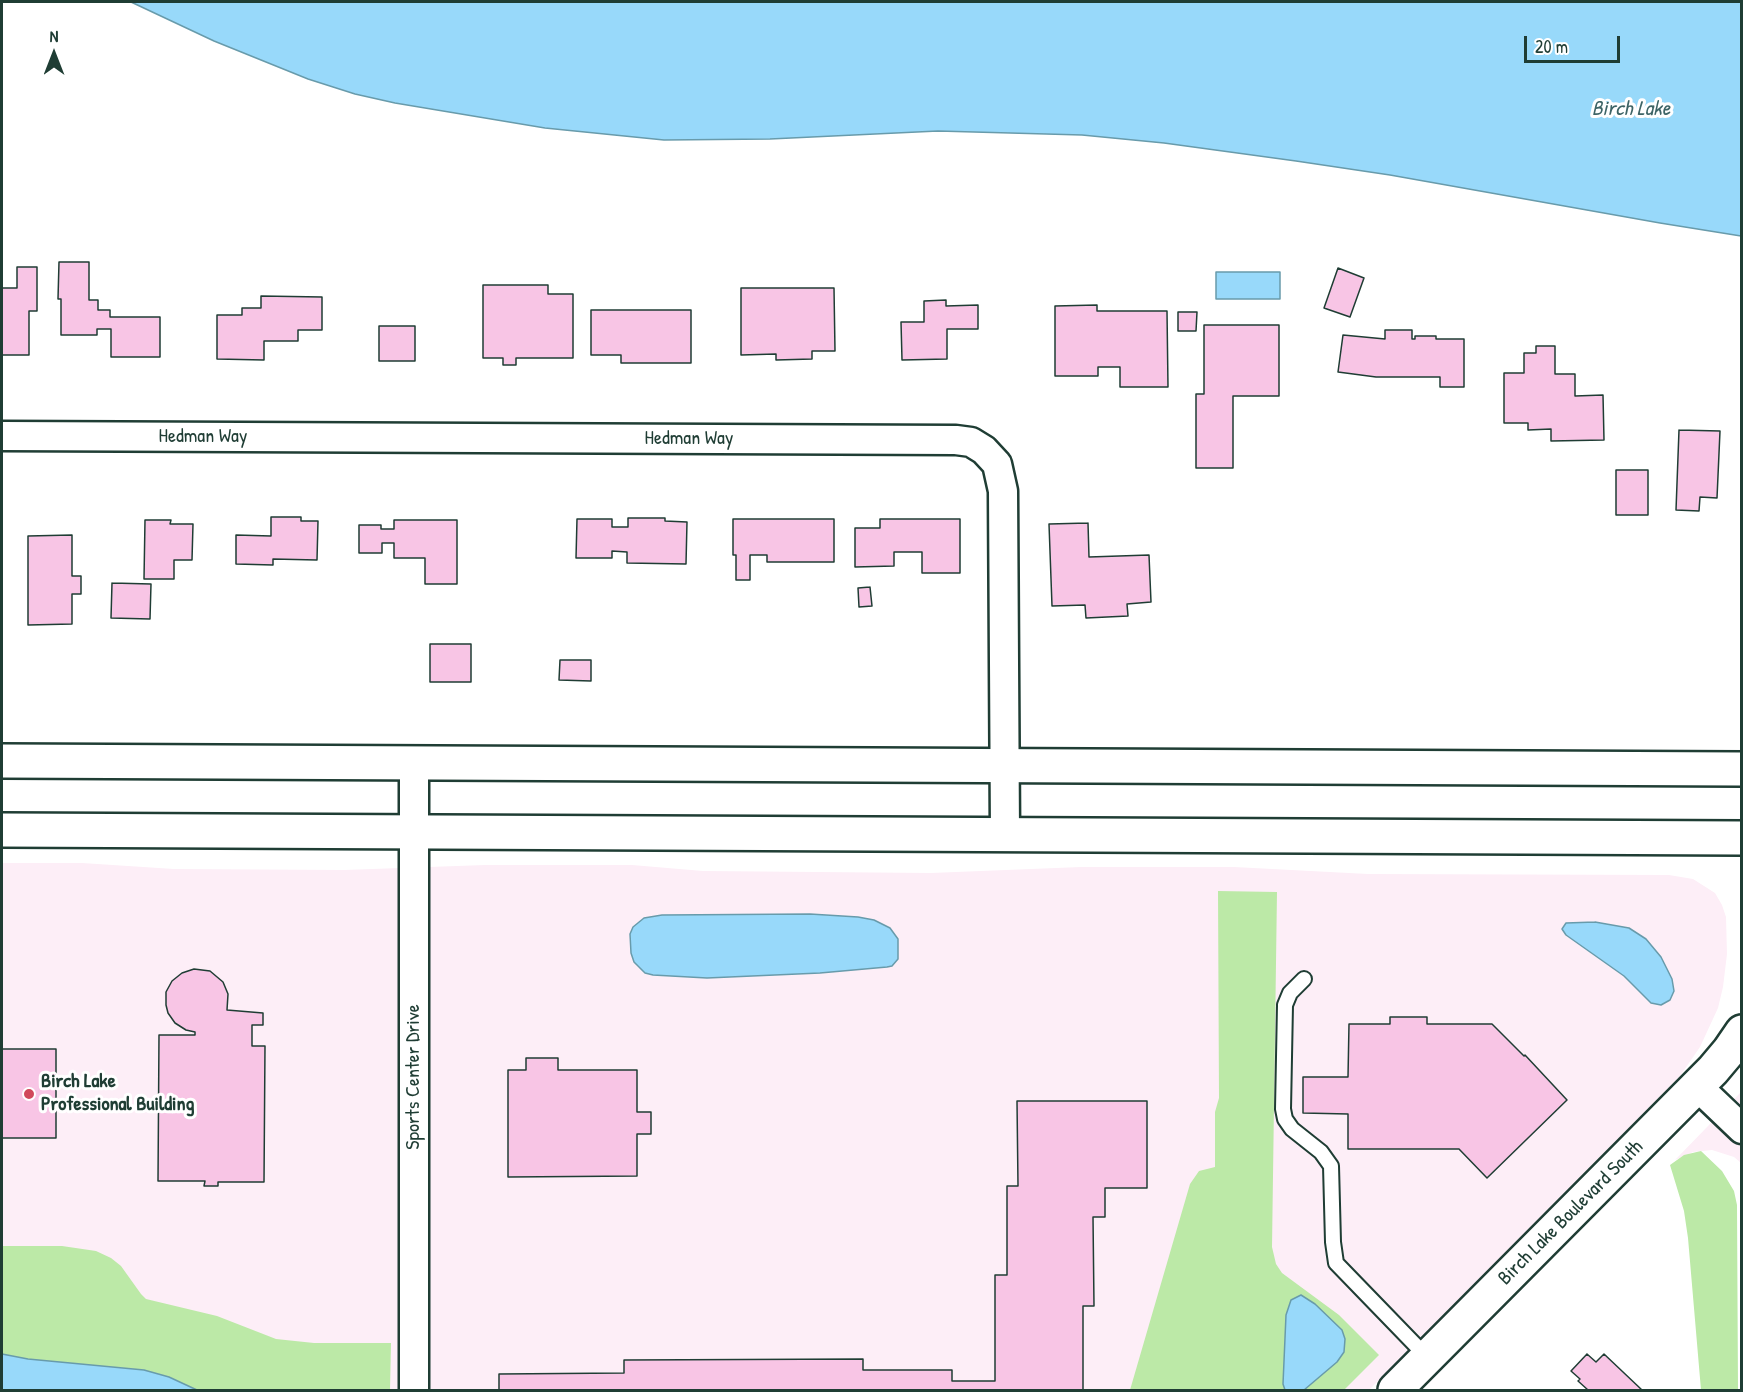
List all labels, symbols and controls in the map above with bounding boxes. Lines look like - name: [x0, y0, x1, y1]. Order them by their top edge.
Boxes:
- north arrow: [24, 24, 84, 84]
- scale bar: [1527, 24, 1623, 62]
- text: N: [50, 25, 58, 47]
- text: 20 m: [1535, 34, 1568, 59]
- water label: Birch Lake: [1592, 96, 1670, 122]
- street label: Hedman Way: [159, 425, 247, 449]
- street label: Hedman Way: [645, 427, 733, 451]
- street label: Sports Center Drive: [402, 1004, 426, 1150]
- place label: Birch Lake Professional Building: [41, 1070, 194, 1117]
- marker: Birch Lake Professional Building: [22, 1087, 36, 1101]
- street label: Birch Lake Boulevard South: [1494, 1136, 1648, 1290]

